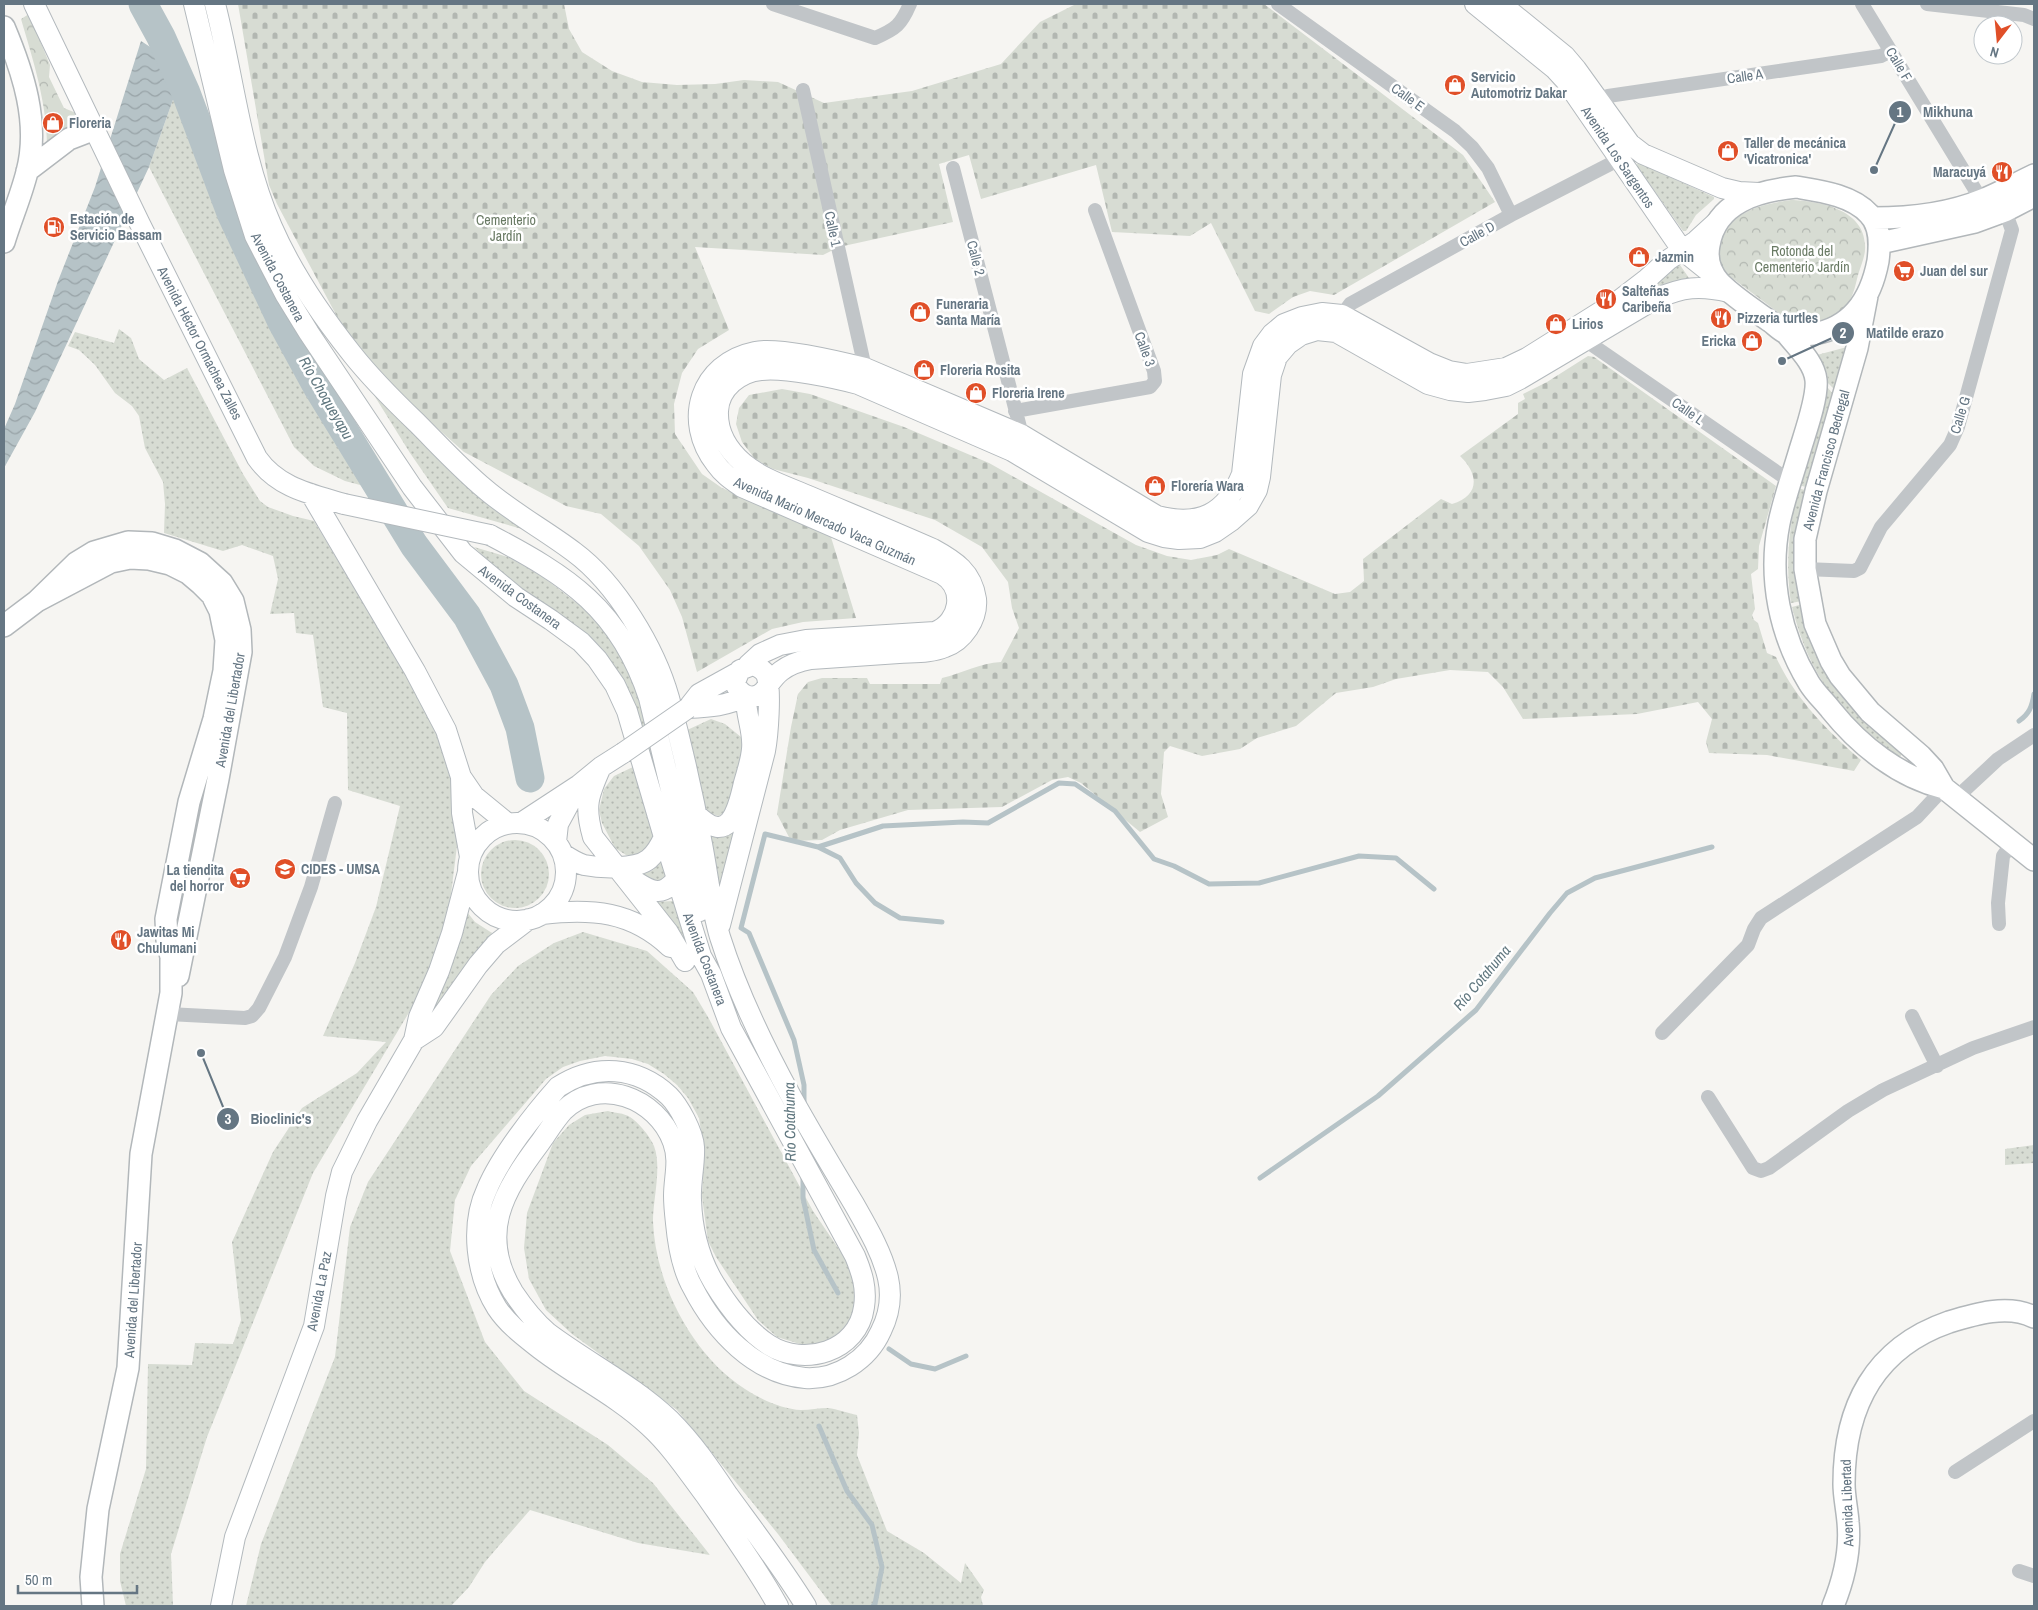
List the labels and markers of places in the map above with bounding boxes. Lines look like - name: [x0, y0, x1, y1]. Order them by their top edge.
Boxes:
- place label: Servicio Automotriz Dakar: [1471, 68, 1567, 102]
- shop icon: Servicio Automotriz Dakar: [1443, 73, 1467, 97]
- callout: Mikhuna: [1888, 97, 1983, 127]
- shop icon: Floreria: [41, 111, 65, 135]
- place label: Floreria: [69, 114, 112, 132]
- place label: Taller de mecánica 'Vicatronica': [1744, 134, 1847, 168]
- shop icon: Taller de mecánica 'Vicatronica': [1716, 139, 1740, 163]
- restaurant icon: Maracuyá: [1990, 160, 2014, 184]
- place label: Maracuyá: [1933, 163, 1987, 181]
- place label: Estación de Servicio Bassam: [70, 210, 162, 244]
- fuel station icon: Estación de Servicio Bassam: [42, 215, 66, 239]
- shop icon: Jazmin: [1627, 245, 1651, 269]
- place label: Jazmin: [1655, 248, 1694, 266]
- supermarket icon: Juan del sur: [1892, 259, 1916, 283]
- place label: Juan del sur: [1920, 262, 1988, 280]
- place label: Salteñas Caribeña: [1622, 282, 1672, 316]
- restaurant icon: Salteñas Caribeña: [1594, 287, 1618, 311]
- place label: Funeraria Santa María: [936, 295, 1001, 329]
- shop icon: Funeraria Santa María: [908, 300, 932, 324]
- restaurant icon: Pizzeria turtles: [1709, 306, 1733, 330]
- place label: Pizzeria turtles: [1737, 309, 1818, 327]
- shop icon: Lirios: [1544, 312, 1568, 336]
- place label: Lirios: [1572, 315, 1603, 333]
- callout: Matilde erazo: [1831, 318, 1954, 348]
- shop icon: Ericka: [1740, 329, 1764, 353]
- place label: Ericka: [1702, 332, 1737, 350]
- shop icon: Floreria Rosita: [912, 358, 936, 382]
- place label: Floreria Rosita: [940, 361, 1021, 379]
- shop icon: Floreria Irene: [964, 381, 988, 405]
- place label: Floreria Irene: [992, 384, 1065, 402]
- shop icon: Florería Wara: [1143, 474, 1167, 498]
- place label: Florería Wara: [1171, 477, 1245, 495]
- school or university icon: CIDES - UMSA: [273, 857, 297, 881]
- place label: CIDES - UMSA: [301, 860, 381, 878]
- place label: La tiendita del horror: [167, 861, 225, 895]
- supermarket icon: La tiendita del horror: [228, 866, 252, 890]
- place label: Jawitas Mi Chulumani: [137, 923, 196, 957]
- restaurant icon: Jawitas Mi Chulumani: [109, 928, 133, 952]
- callout: Bioclinic's: [216, 1104, 322, 1134]

